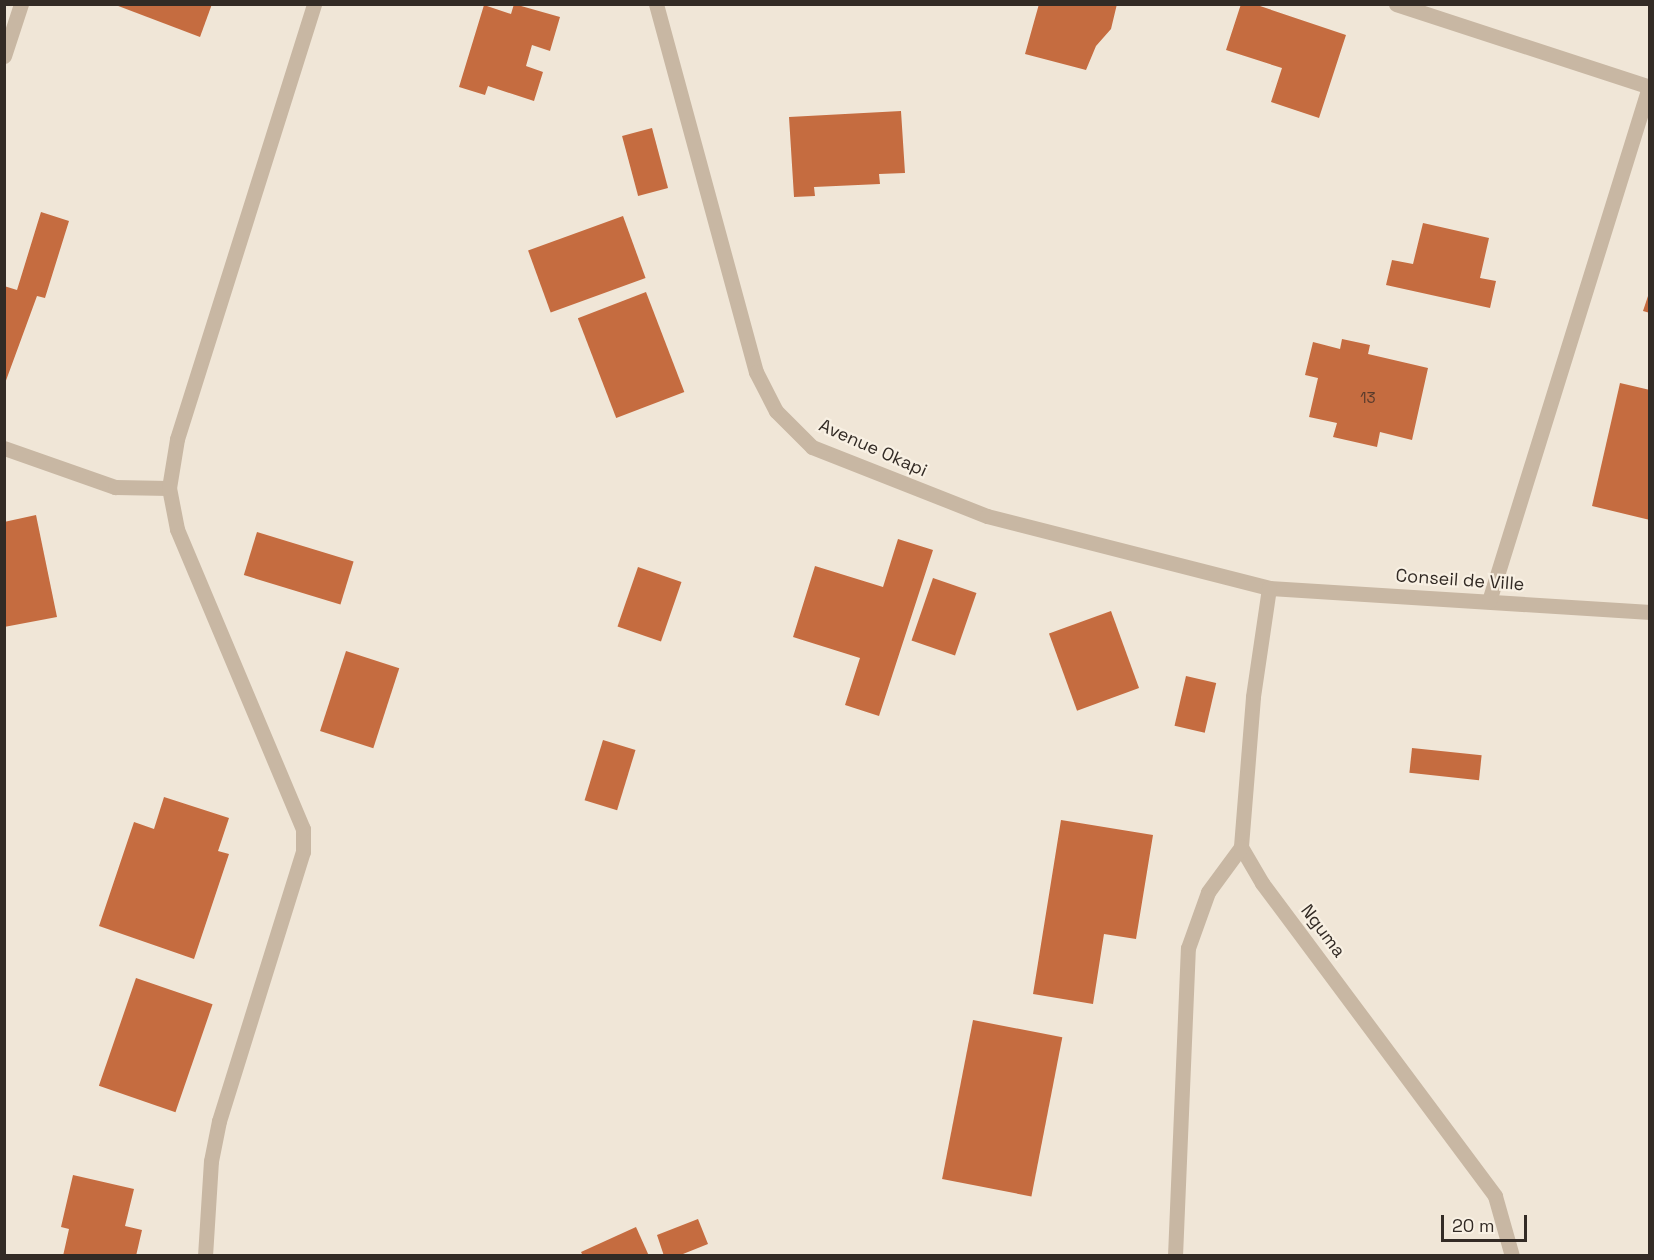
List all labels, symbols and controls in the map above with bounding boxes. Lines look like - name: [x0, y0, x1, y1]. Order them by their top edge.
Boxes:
- house number: 13: [1360, 389, 1376, 407]
- street label: Avenue Okapi: [816, 415, 930, 481]
- street label: Conseil de Ville: [1395, 565, 1525, 595]
- street label: Nguma: [1296, 900, 1350, 962]
- scale bar: [1444, 1203, 1530, 1241]
- text: 20 m: [1452, 1214, 1495, 1237]

